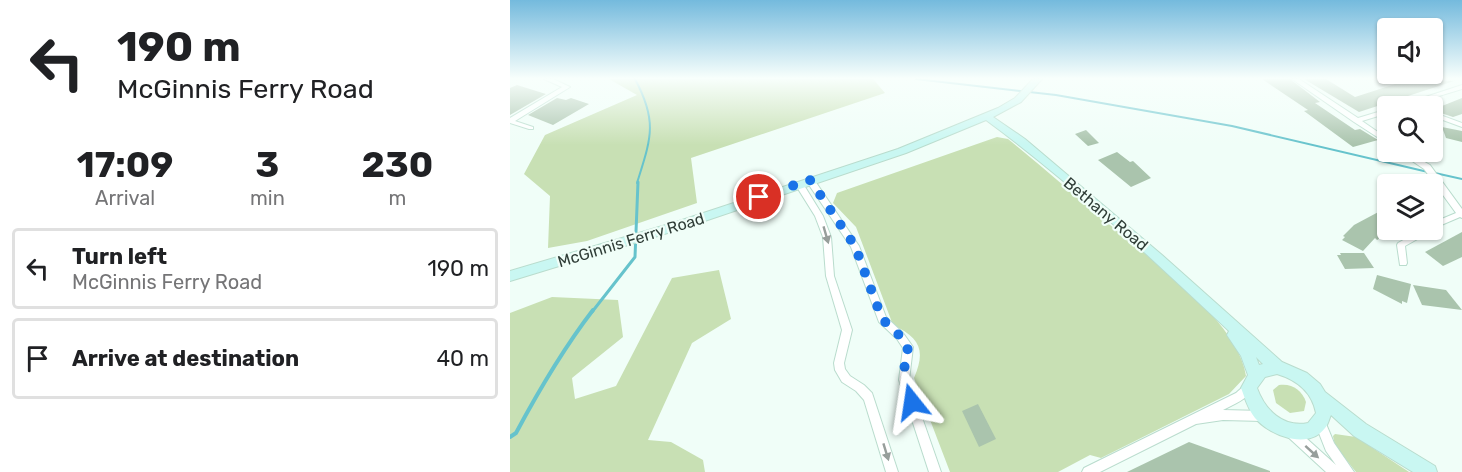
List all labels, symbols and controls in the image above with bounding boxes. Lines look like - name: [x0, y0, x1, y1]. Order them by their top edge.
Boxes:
- map controls: [1377, 18, 1443, 240]
- button: sound: [1377, 18, 1443, 84]
- text: 190 m: [117, 22, 241, 72]
- icon: left: [18, 24, 96, 102]
- text: McGinnis Ferry Road: [117, 73, 374, 105]
- button: search: [1377, 96, 1443, 162]
- text: 17:09: [77, 143, 173, 186]
- text: 3: [256, 143, 279, 186]
- text: 230: [362, 143, 433, 186]
- pin: [733, 171, 784, 222]
- street label: Bethany Road: [1060, 173, 1152, 255]
- button: layers: [1377, 174, 1443, 240]
- icon: arrive: [742, 180, 775, 213]
- text: Arrival: [95, 186, 155, 210]
- text: min: [250, 186, 285, 210]
- text: m: [389, 186, 406, 210]
- street label: McGinnis Ferry Road: [555, 209, 707, 271]
- one-way arrow: [822, 227, 831, 245]
- text: Turn left: [72, 243, 167, 270]
- icon: left: [21, 252, 54, 285]
- text: 190 m: [428, 255, 489, 282]
- text: McGinnis Ferry Road: [72, 270, 262, 294]
- icon: arrive: [21, 342, 54, 375]
- text: Arrive at destination: [72, 345, 299, 372]
- text: 40 m: [436, 345, 489, 372]
- position arrow: [880, 370, 944, 434]
- one-way arrow: [882, 443, 891, 461]
- one-way arrow: [1304, 445, 1319, 458]

